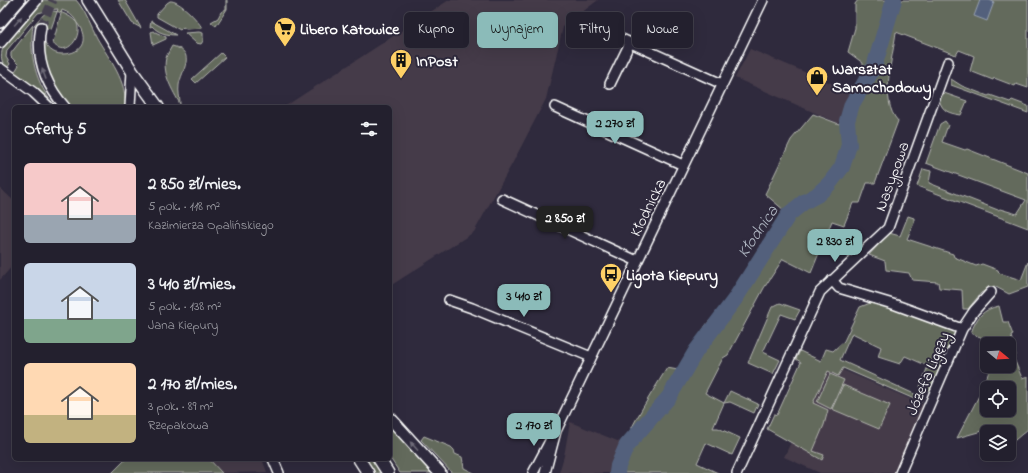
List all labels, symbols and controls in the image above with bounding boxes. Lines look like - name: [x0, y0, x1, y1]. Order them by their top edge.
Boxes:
- chip: Kupno: [404, 12, 469, 48]
- chip: Wynajem: [477, 12, 558, 48]
- chip: Filtry: [566, 12, 624, 48]
- chip: Nowe: [632, 12, 693, 48]
- supermarket icon: Libero Katowice: [272, 15, 298, 48]
- one-way arrow: [13, 16, 22, 27]
- place label: Libero Katowice: [300, 18, 400, 42]
- building icon: InPost: [388, 47, 414, 80]
- place label: InPost: [416, 50, 458, 74]
- place label: Warsztat Samochodowy: [832, 58, 931, 101]
- shop icon: Warsztat Samochodowy: [804, 64, 830, 97]
- one-way arrow: [41, 68, 47, 80]
- pin: 2 270 zł: [574, 111, 656, 145]
- text: 2 270 zł: [596, 114, 634, 133]
- text: Oferty: 5: [24, 117, 87, 142]
- icon: filters: [358, 118, 380, 140]
- street label: Nasypowa: [869, 138, 917, 215]
- text: 2 850 zł/mies.: [148, 172, 241, 197]
- street label: Kłodnicka: [624, 175, 673, 241]
- icon: home: [56, 179, 104, 227]
- text: 5 pok. · 118 m²: [148, 197, 220, 216]
- water label: Kłodnica: [731, 200, 785, 263]
- pin: 2 850 zł: [524, 206, 606, 240]
- text: 2 850 zł: [545, 209, 585, 228]
- text: Kazimierza Opalińskiego: [148, 216, 274, 235]
- pin: 2 830 zł: [794, 229, 876, 263]
- text: 2 830 zł: [816, 232, 854, 251]
- bus stop icon: Ligota Kiepury: [598, 261, 624, 294]
- place label: Ligota Kiepury: [626, 264, 718, 289]
- text: 3 410 zł/mies.: [148, 272, 236, 297]
- icon: home: [56, 279, 104, 327]
- pin: 3 410 zł: [483, 284, 565, 318]
- text: 3 410 zł: [506, 287, 542, 306]
- text: 5 pok. · 138 m²: [148, 297, 221, 316]
- text: Jana Kiepury: [148, 316, 218, 335]
- street label: Józefa Ligęzy: [900, 328, 957, 419]
- north arrow: [980, 337, 1016, 373]
- map controls: [980, 337, 1016, 461]
- text: 2 170 zł/mies.: [148, 372, 237, 397]
- icon: home: [56, 379, 104, 427]
- button: locate: [980, 381, 1016, 417]
- text: 3 pok. · 89 m²: [148, 397, 214, 416]
- pin: 2 170 zł: [493, 413, 575, 447]
- text: Rzepakowa: [148, 416, 209, 435]
- text: 2 170 zł: [516, 416, 552, 435]
- button: layers: [980, 425, 1016, 461]
- one-way arrow: [410, 441, 419, 451]

